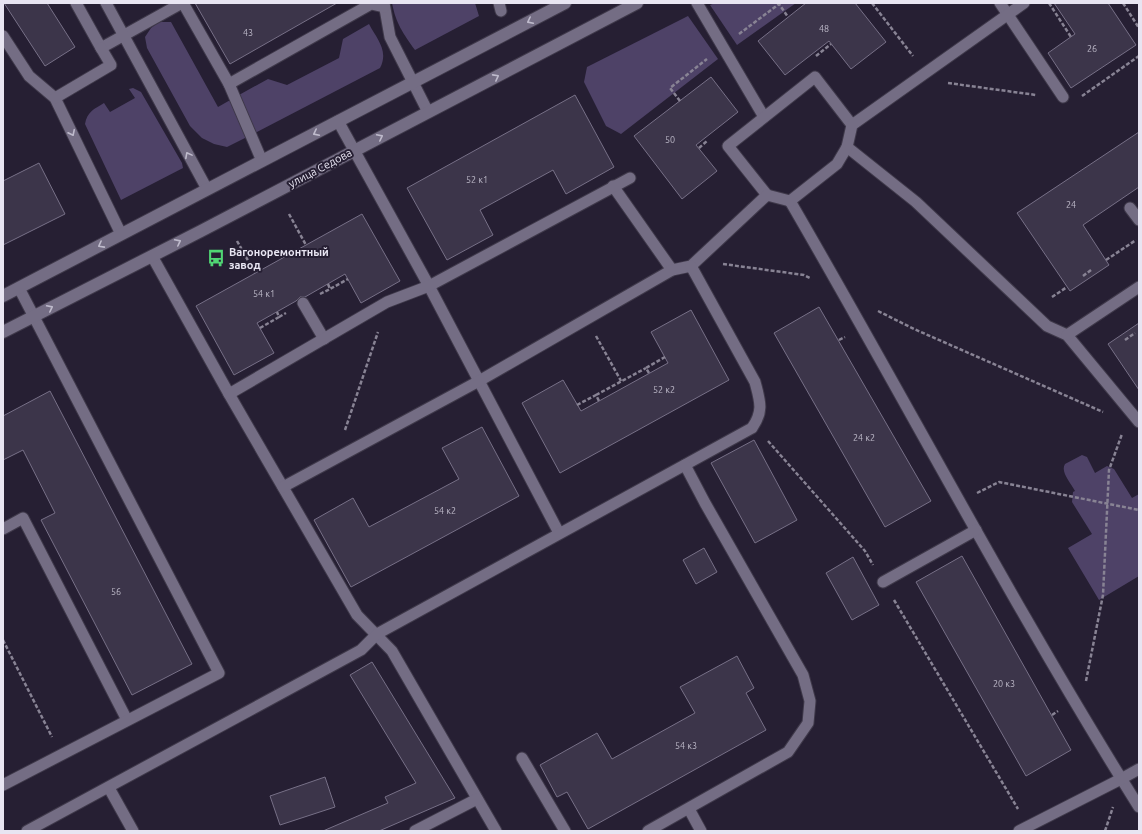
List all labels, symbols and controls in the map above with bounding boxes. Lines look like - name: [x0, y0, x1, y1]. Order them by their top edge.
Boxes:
- one-way arrow: [527, 16, 534, 24]
- house number: 48: [819, 24, 829, 34]
- house number: 43: [243, 28, 253, 38]
- house number: 26: [1087, 44, 1097, 54]
- one-way arrow: [492, 74, 499, 82]
- one-way arrow: [313, 128, 320, 136]
- one-way arrow: [67, 129, 75, 136]
- one-way arrow: [376, 134, 384, 142]
- house number: 50: [665, 135, 675, 145]
- street label: улица Седова: [286, 146, 354, 190]
- one-way arrow: [186, 152, 193, 159]
- house number: 52 к1: [466, 175, 488, 185]
- house number: 24: [1066, 200, 1076, 210]
- one-way arrow: [98, 240, 105, 248]
- one-way arrow: [174, 240, 181, 247]
- place label: Вагоноремонтный завод: [229, 246, 329, 271]
- bus stop icon: Вагоноремонтный завод: [206, 248, 226, 268]
- house number: 54 к1: [253, 289, 275, 299]
- one-way arrow: [46, 306, 53, 313]
- house number: 52 к2: [653, 385, 675, 395]
- house number: 24 к2: [853, 433, 875, 443]
- house number: 54 к2: [434, 506, 456, 516]
- house number: 56: [111, 587, 121, 597]
- house number: 20 к3: [993, 679, 1015, 689]
- house number: 54 к3: [675, 741, 697, 751]

